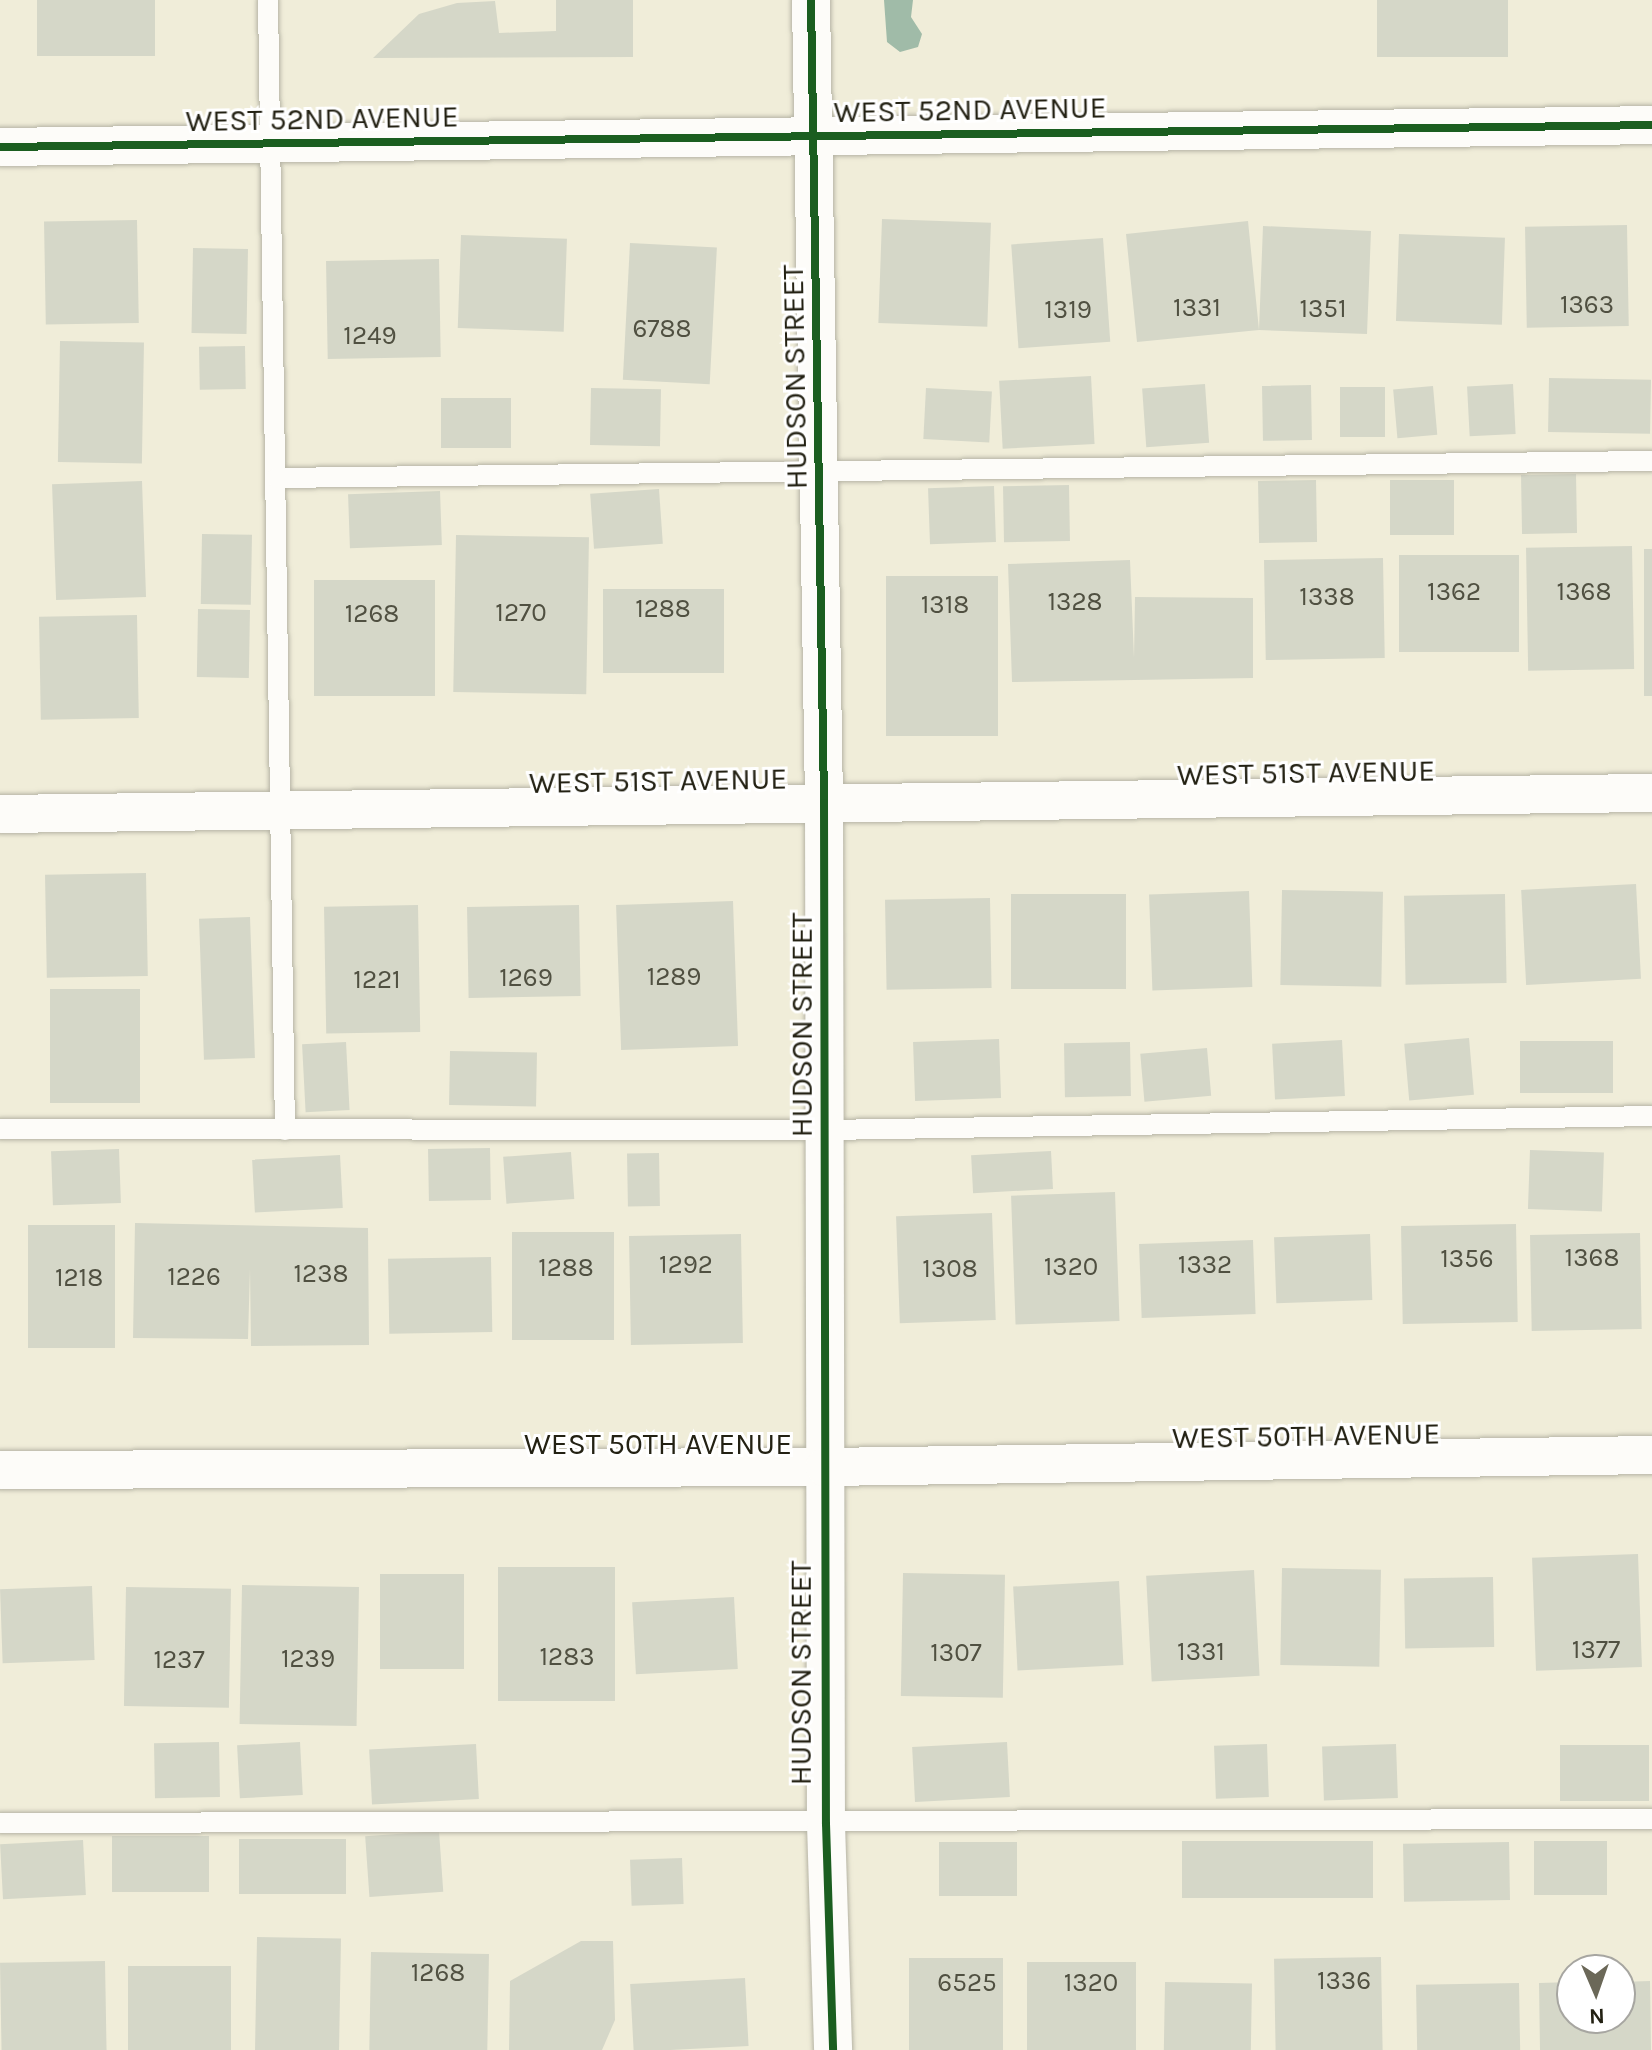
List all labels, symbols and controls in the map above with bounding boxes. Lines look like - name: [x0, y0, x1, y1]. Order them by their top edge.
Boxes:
- street label: WEST 52ND AVENUE: [833, 90, 1107, 130]
- street label: WEST 52ND AVENUE: [185, 99, 459, 139]
- street label: HUDSON STREET: [775, 264, 815, 490]
- house number: 1363: [1560, 289, 1614, 321]
- house number: 1331: [1173, 292, 1221, 324]
- house number: 1351: [1299, 293, 1347, 325]
- house number: 1319: [1044, 294, 1092, 326]
- house number: 6788: [632, 313, 692, 345]
- house number: 1249: [343, 320, 397, 352]
- house number: 1362: [1427, 576, 1481, 608]
- house number: 1368: [1557, 576, 1611, 608]
- house number: 1338: [1299, 581, 1355, 613]
- house number: 1328: [1048, 586, 1102, 618]
- house number: 1318: [921, 589, 969, 621]
- house number: 1288: [635, 593, 691, 625]
- house number: 1270: [495, 597, 547, 629]
- house number: 1268: [345, 598, 399, 630]
- street label: WEST 51ST AVENUE: [1177, 753, 1435, 793]
- street label: WEST 51ST AVENUE: [529, 761, 787, 801]
- street label: HUDSON STREET: [784, 913, 820, 1137]
- house number: 1289: [647, 961, 701, 993]
- house number: 1269: [499, 962, 553, 994]
- house number: 1221: [353, 964, 401, 996]
- house number: 1368: [1565, 1242, 1619, 1274]
- house number: 1356: [1440, 1243, 1494, 1275]
- house number: 1292: [659, 1249, 713, 1281]
- house number: 1332: [1178, 1249, 1232, 1281]
- house number: 1320: [1044, 1251, 1098, 1283]
- house number: 1288: [538, 1252, 594, 1284]
- house number: 1308: [922, 1253, 978, 1285]
- house number: 1238: [294, 1258, 348, 1290]
- house number: 1226: [167, 1261, 221, 1293]
- house number: 1218: [55, 1262, 103, 1294]
- street label: WEST 50TH AVENUE: [1172, 1416, 1440, 1456]
- street label: WEST 50TH AVENUE: [524, 1426, 792, 1462]
- street label: HUDSON STREET: [783, 1561, 819, 1785]
- house number: 1377: [1572, 1634, 1620, 1666]
- house number: 1331: [1177, 1636, 1225, 1668]
- house number: 1307: [930, 1637, 982, 1669]
- house number: 1283: [540, 1641, 594, 1673]
- house number: 1239: [281, 1643, 335, 1675]
- house number: 1237: [153, 1644, 205, 1676]
- north arrow: [1556, 1954, 1636, 2034]
- house number: 1268: [411, 1957, 465, 1989]
- house number: 1336: [1317, 1965, 1371, 1997]
- house number: 6525: [937, 1967, 997, 1999]
- house number: 1320: [1064, 1967, 1118, 1999]
- text: N: [1588, 2003, 1605, 2029]

